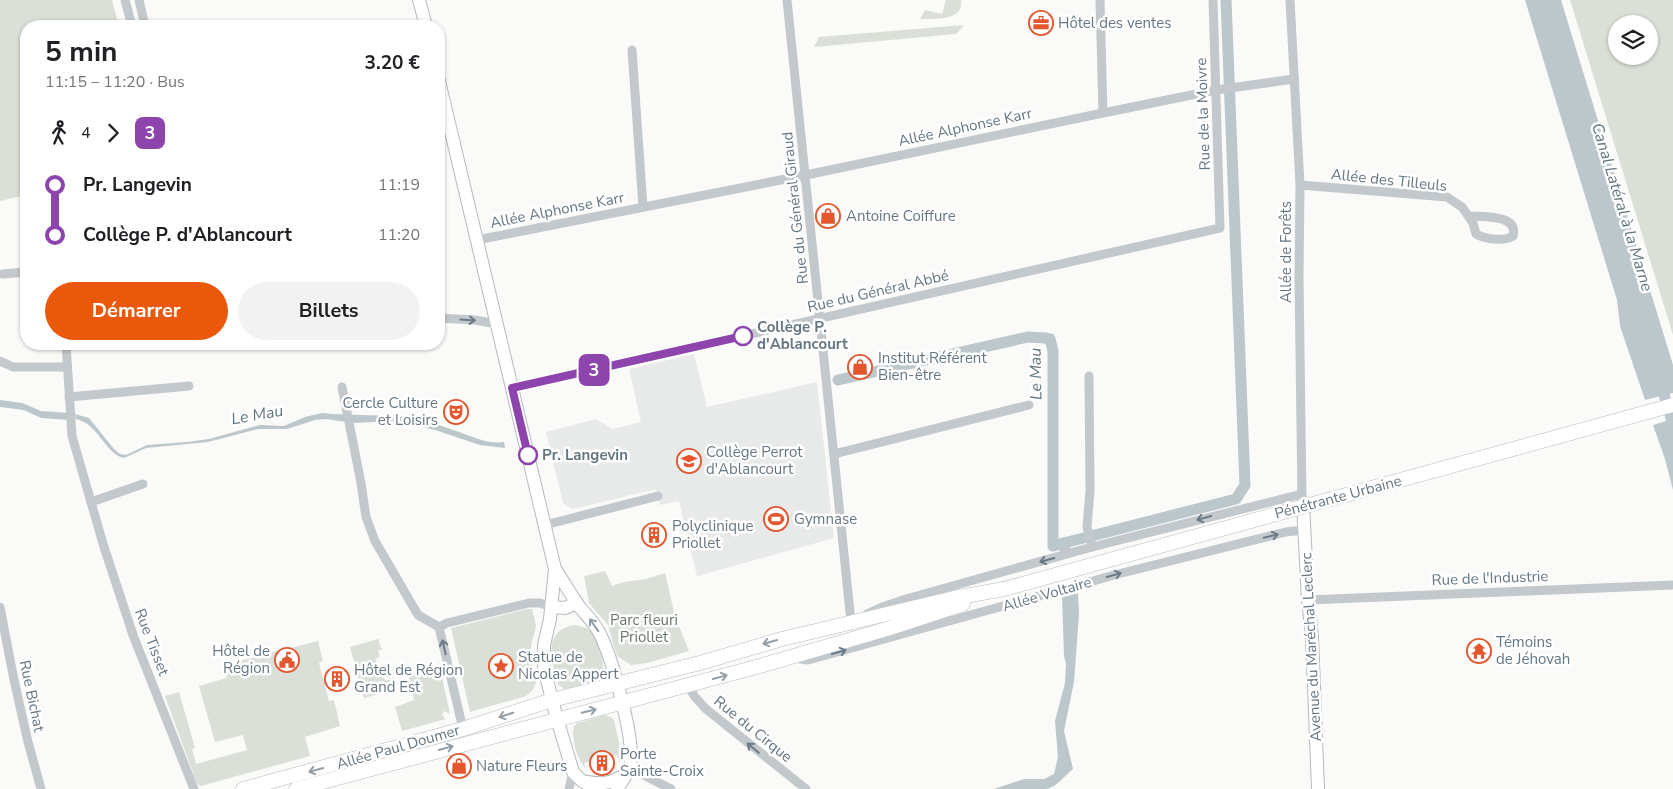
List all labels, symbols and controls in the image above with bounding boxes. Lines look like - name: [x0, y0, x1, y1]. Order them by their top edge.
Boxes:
- office icon: Hôtel des ventes: [1028, 10, 1054, 36]
- place label: Hôtel des ventes: [1058, 13, 1171, 33]
- map controls: [1608, 15, 1658, 65]
- button: layers: [1608, 15, 1658, 65]
- text: 5 min: [45, 33, 117, 71]
- text: 3.20 €: [365, 50, 420, 76]
- street label: Rue de la Moivre: [1191, 57, 1215, 171]
- text: 11:15 – 11:20 · Bus: [45, 71, 185, 93]
- street label: Allée Alphonse Karr: [896, 103, 1034, 151]
- icon: walk: [45, 119, 73, 147]
- icon: forward: [99, 119, 127, 147]
- water label: Canal Latéral à la Marne: [1586, 120, 1658, 295]
- text: 3: [145, 121, 155, 145]
- text: 4: [81, 122, 91, 144]
- street label: Rue du Général Giraud: [777, 131, 813, 285]
- street label: Allée des Tilleuls: [1330, 164, 1448, 196]
- text: Pr. Langevin: [83, 172, 192, 198]
- text: 11:19: [378, 174, 420, 196]
- street label: Allée Alphonse Karr: [488, 187, 626, 233]
- street label: Allée de Forêts: [1276, 201, 1296, 303]
- shop icon: Antoine Coiffure: [815, 203, 841, 229]
- place label: Antoine Coiffure: [846, 206, 956, 226]
- text: Collège P. d'Ablancourt: [83, 222, 292, 248]
- text: 11:20: [378, 224, 420, 246]
- street label: Rue du Général Abbé: [805, 265, 951, 317]
- button: Démarrer: [45, 282, 228, 340]
- button: Billets: [238, 282, 420, 340]
- one-way arrow: [460, 315, 476, 324]
- place label: Collège P. d'Ablancourt: [757, 317, 848, 354]
- marker: Collège P. d'Ablancourt: [733, 326, 753, 346]
- place label: Institut Référent Bien-être: [878, 348, 987, 385]
- water label: Le Mau: [1025, 348, 1047, 400]
- line badge: 3: [578, 354, 610, 386]
- shop icon: Institut Référent Bien-être: [847, 354, 873, 380]
- text: 3: [589, 358, 599, 382]
- place label: Cercle Culture et Loisirs: [342, 393, 438, 430]
- theatre icon: Cercle Culture et Loisirs: [443, 399, 469, 425]
- water label: Le Mau: [229, 400, 285, 430]
- place label: Collège Perrot d'Ablancourt: [706, 442, 803, 479]
- marker: Pr. Langevin: [518, 445, 538, 465]
- place label: Pr. Langevin: [542, 445, 628, 465]
- school or university icon: Collège Perrot d'Ablancourt: [676, 448, 702, 474]
- street label: Pénétrante Urbaine: [1272, 470, 1404, 524]
- sports icon: Gymnase: [763, 506, 789, 532]
- place label: Gymnase: [794, 509, 857, 529]
- one-way arrow: [1196, 514, 1212, 524]
- place label: Polyclinique Priollet: [672, 516, 753, 553]
- building icon: Polyclinique Priollet: [641, 522, 667, 548]
- one-way arrow: [1263, 531, 1279, 540]
- street label: Avenue du Maréchal Leclerc: [1296, 552, 1326, 742]
- one-way arrow: [1039, 556, 1055, 565]
- street label: Rue de l'Industrie: [1431, 566, 1549, 590]
- one-way arrow: [1105, 570, 1121, 579]
- street label: Allée Voltaire: [1000, 572, 1094, 616]
- street label: Rue Tisset: [130, 606, 174, 679]
- park label: Parc fleuri Priollet: [610, 610, 678, 647]
- one-way arrow: [589, 618, 599, 632]
- place label: Témoins de Jéhovah: [1496, 632, 1570, 669]
- one-way arrow: [762, 638, 778, 648]
- temple icon: Témoins de Jéhovah: [1466, 638, 1492, 664]
- one-way arrow: [439, 640, 448, 656]
- place label: Hôtel de Région: [212, 641, 270, 678]
- public building icon: Hôtel de Région: [274, 647, 300, 673]
- place label: Statue de Nicolas Appert: [518, 647, 619, 684]
- one-way arrow: [831, 647, 847, 656]
- place icon: Statue de Nicolas Appert: [488, 653, 514, 679]
- street label: Rue Bichat: [15, 658, 49, 734]
- place label: Hôtel de Région Grand Est: [354, 660, 463, 697]
- building icon: Hôtel de Région Grand Est: [324, 666, 350, 692]
- one-way arrow: [712, 671, 728, 681]
- street label: Rue du Cirque: [710, 691, 796, 767]
- one-way arrow: [581, 706, 597, 715]
- one-way arrow: [498, 711, 514, 721]
- street label: Allée Paul Doumer: [334, 720, 463, 774]
- one-way arrow: [438, 743, 454, 753]
- one-way arrow: [747, 743, 760, 754]
- place label: Porte Sainte-Croix: [620, 744, 704, 781]
- building icon: Porte Sainte-Croix: [589, 750, 615, 776]
- shop icon: Nature Fleurs: [446, 753, 472, 779]
- place label: Nature Fleurs: [476, 756, 567, 776]
- one-way arrow: [308, 765, 324, 775]

